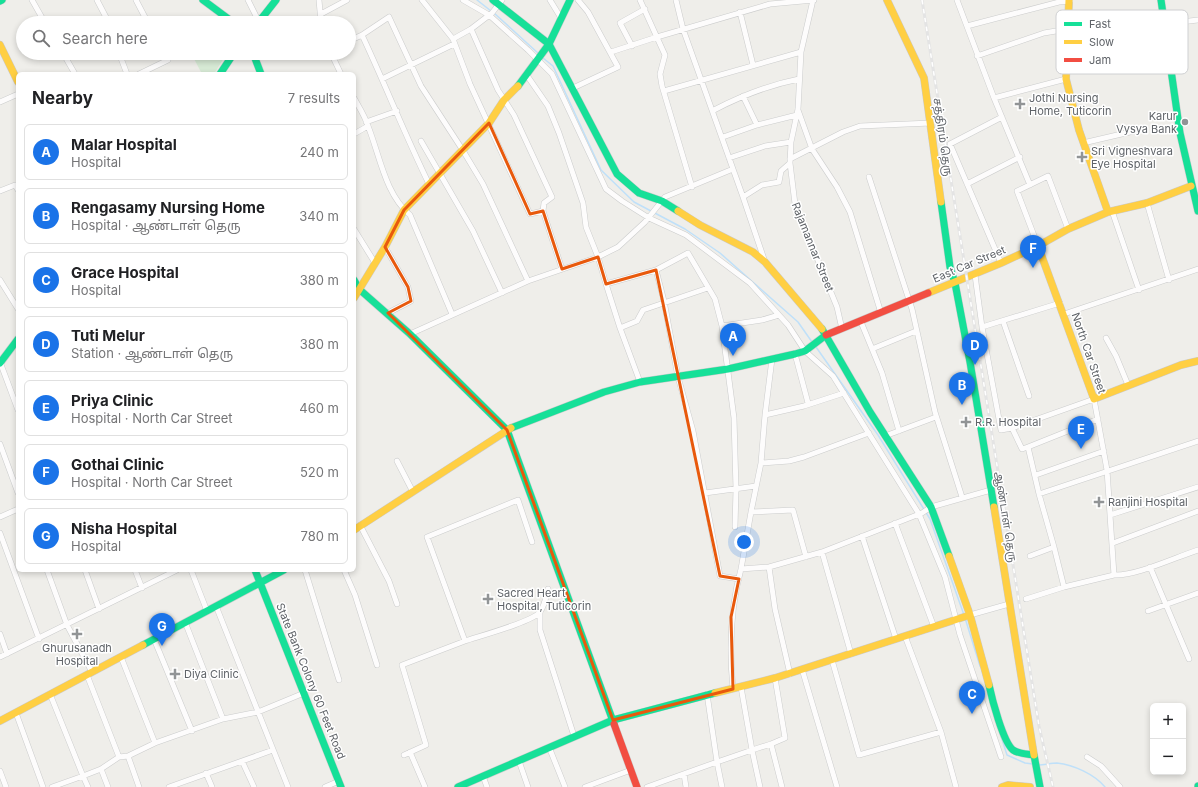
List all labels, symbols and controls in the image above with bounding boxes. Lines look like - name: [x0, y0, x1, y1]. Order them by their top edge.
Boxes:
- legend: [1056, 10, 1188, 74]
- search box: [16, 16, 356, 60]
- text: Fast: [1089, 17, 1111, 31]
- icon: search: [30, 27, 52, 49]
- text: Search here: [62, 29, 148, 48]
- text: Slow: [1089, 35, 1114, 49]
- text: Jam: [1089, 53, 1111, 67]
- text: Nearby: [32, 88, 93, 108]
- text: 7 results: [288, 90, 340, 106]
- place label: Jothi Nursing Home, Tuticorin: [1029, 91, 1112, 118]
- street label: சத்திரம் தெரு: [930, 97, 955, 178]
- marker: Jothi Nursing Home, Tuticorin: [1014, 98, 1026, 110]
- place label: Karur Vysya Bank: [1116, 109, 1177, 136]
- marker: Karur Vysya Bank: [1180, 117, 1190, 127]
- text: Malar Hospital: [71, 135, 177, 154]
- text: A: [41, 144, 51, 160]
- text: 240 m: [300, 144, 339, 160]
- place label: Sri Vigneshvara Eye Hospital: [1091, 144, 1173, 171]
- marker: Sri Vigneshvara Eye Hospital: [1076, 151, 1088, 163]
- text: Hospital: [71, 154, 121, 170]
- text: Rengasamy Nursing Home: [71, 198, 265, 217]
- street label: Rajamannar Street: [789, 200, 837, 294]
- text: B: [42, 208, 50, 224]
- text: 340 m: [299, 208, 339, 224]
- text: Hospital · ஆண்டாள் தெரு: [71, 217, 241, 233]
- pin: F: [1020, 235, 1046, 268]
- street label: East Car Street: [930, 242, 1008, 286]
- text: Grace Hospital: [71, 263, 179, 282]
- text: C: [41, 272, 51, 288]
- text: 380 m: [300, 272, 339, 288]
- text: Hospital: [71, 282, 121, 298]
- street label: North Car Street: [1069, 311, 1110, 396]
- pin: A: [720, 323, 746, 356]
- text: Tuti Melur: [71, 326, 145, 345]
- pin: D: [962, 332, 988, 365]
- text: D: [41, 336, 51, 352]
- text: 380 m: [300, 336, 339, 352]
- text: Station · ஆண்டாள் தெரு: [71, 345, 233, 361]
- pin: B: [949, 372, 975, 405]
- text: Priya Clinic: [71, 391, 154, 410]
- text: E: [42, 400, 50, 416]
- text: 460 m: [299, 400, 339, 416]
- text: Hospital · North Car Street: [71, 410, 233, 426]
- place label: R.R. Hospital: [975, 415, 1041, 429]
- marker: R.R. Hospital: [960, 416, 972, 428]
- pin: E: [1068, 416, 1094, 449]
- text: Gothai Clinic: [71, 455, 164, 474]
- text: F: [42, 464, 50, 480]
- text: 520 m: [300, 464, 339, 480]
- street label: ஆண்டாள் தெரு: [991, 471, 1020, 564]
- text: Hospital · North Car Street: [71, 474, 233, 490]
- place label: Ranjini Hospital: [1108, 495, 1188, 509]
- marker: Ranjini Hospital: [1093, 496, 1105, 508]
- text: Nisha Hospital: [71, 519, 177, 538]
- text: G: [41, 528, 51, 544]
- text: 780 m: [301, 528, 339, 544]
- your location: [734, 532, 754, 552]
- text: Hospital: [71, 538, 121, 554]
- place label: Sacred Heart Hospital, Tuticorin: [497, 586, 591, 613]
- marker: Sacred Heart Hospital, Tuticorin: [482, 593, 494, 605]
- street label: State Bank Colony 60 Feet Road: [273, 601, 349, 761]
- pin: G: [149, 613, 175, 646]
- marker: Ghurusanadh Hospital: [71, 628, 83, 640]
- place label: Ghurusanadh Hospital: [42, 641, 112, 668]
- place label: Diya Clinic: [184, 667, 239, 681]
- marker: Diya Clinic: [169, 668, 181, 680]
- pin: C: [959, 681, 985, 714]
- map controls: [1150, 703, 1186, 775]
- button: +: [1150, 703, 1186, 739]
- button: −: [1150, 739, 1186, 775]

